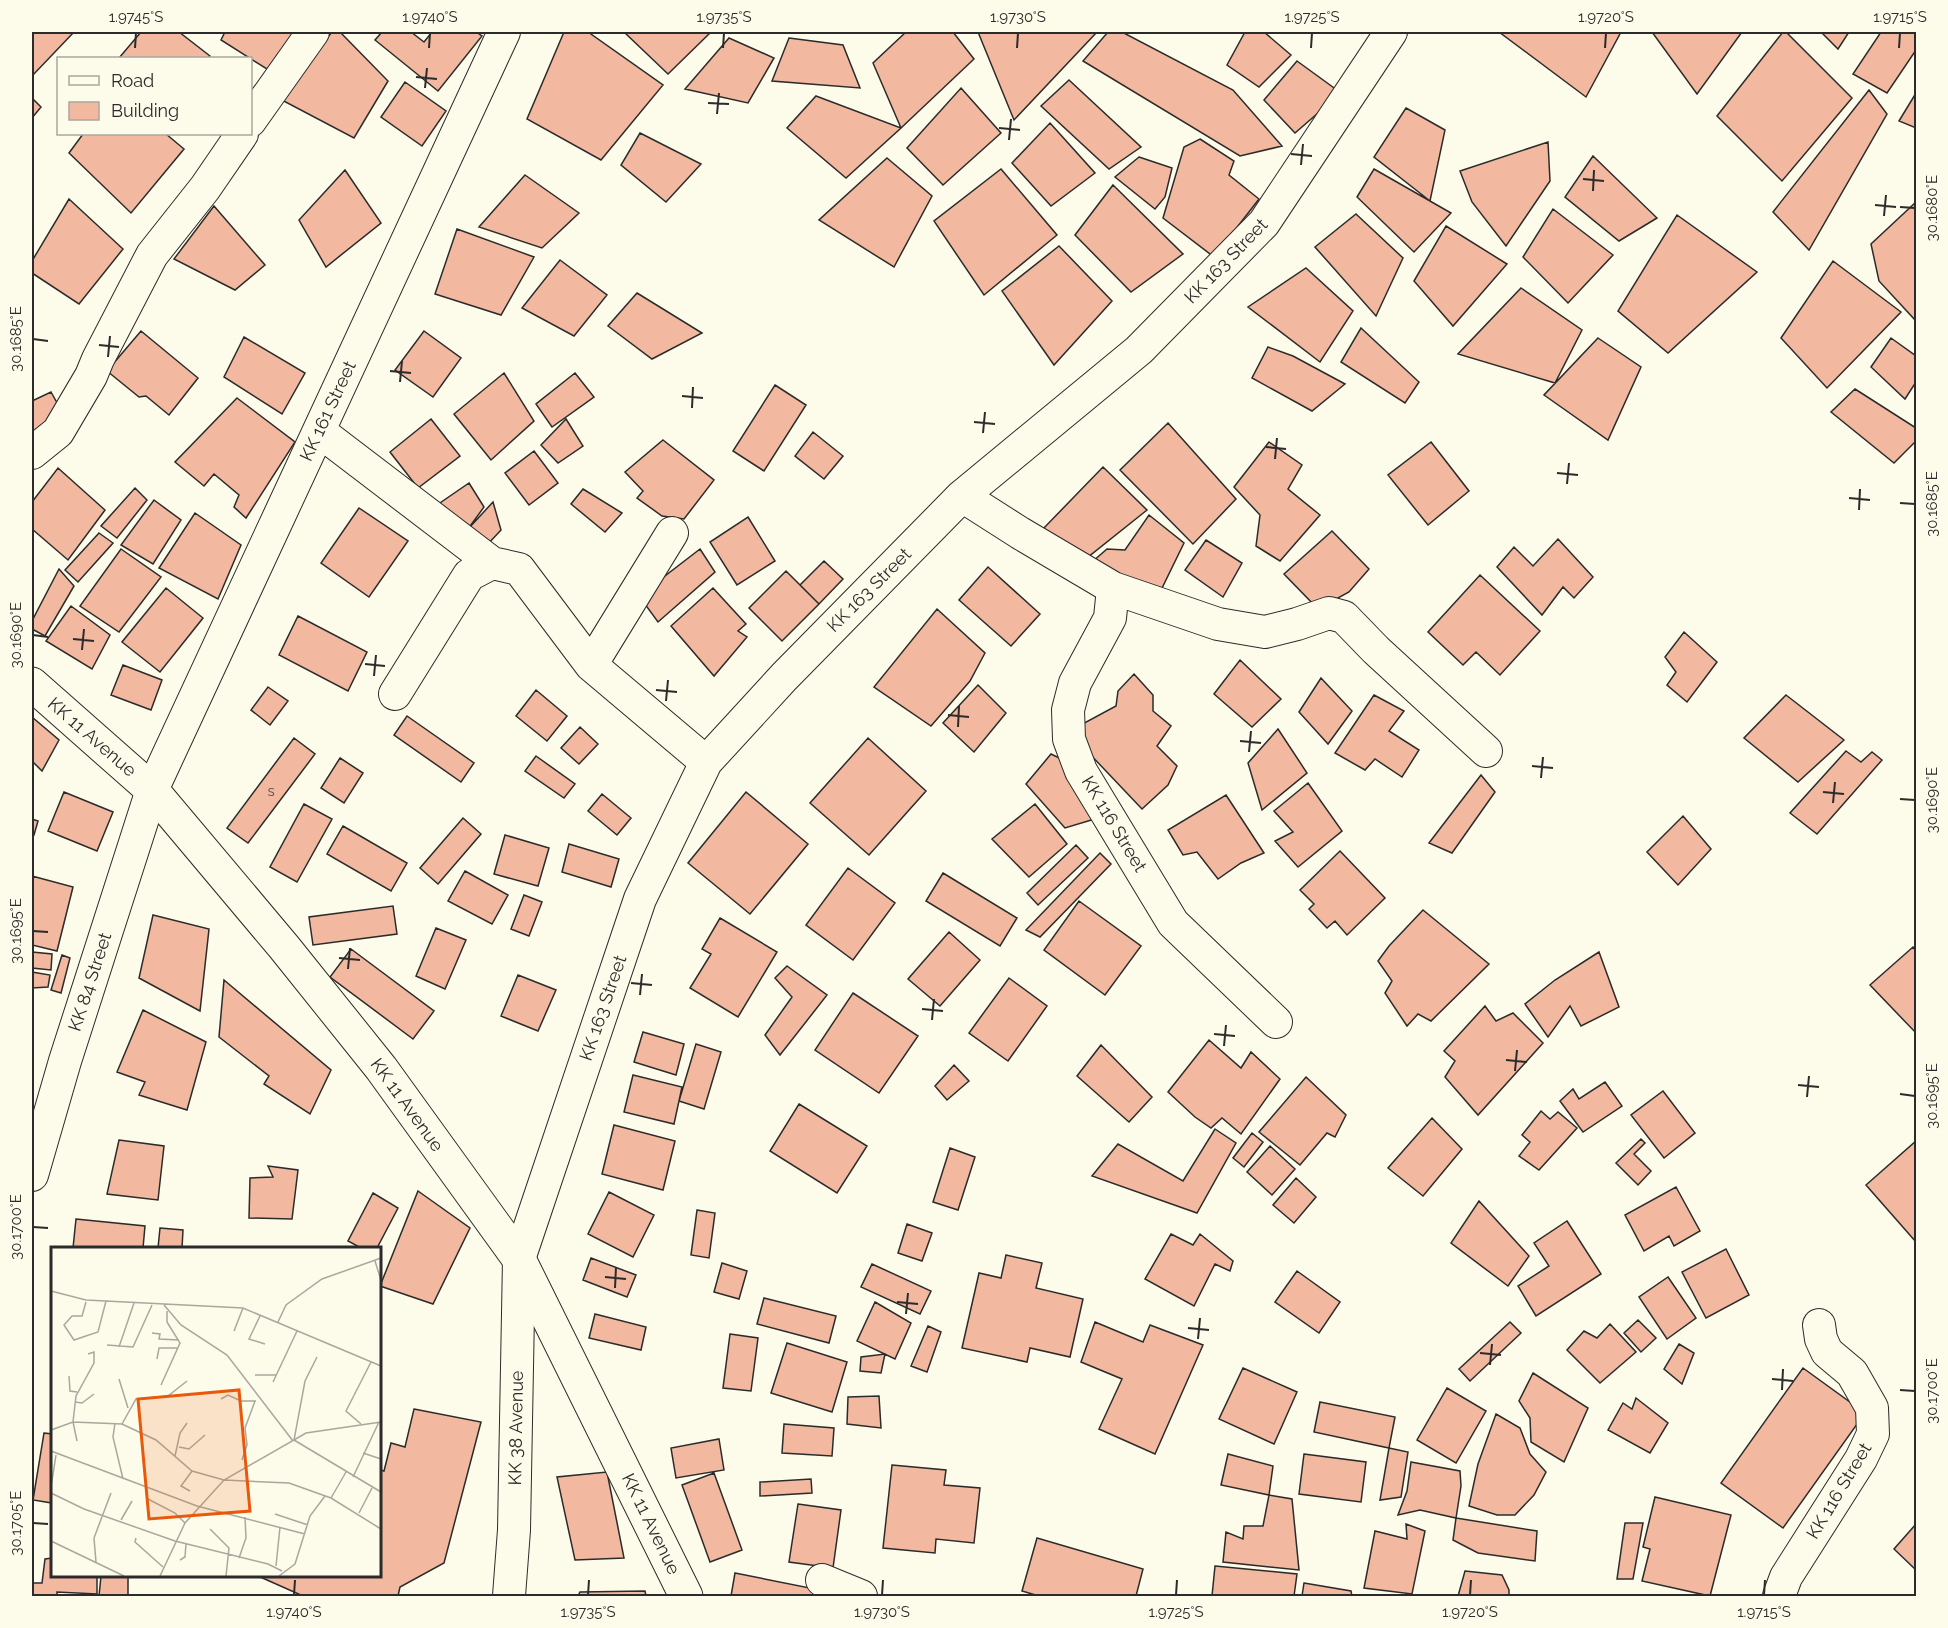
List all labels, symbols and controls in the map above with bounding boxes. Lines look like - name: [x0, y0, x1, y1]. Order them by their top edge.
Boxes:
- text: 1.9745°S: [109, 8, 163, 26]
- text: 1.9740°S: [402, 8, 458, 26]
- text: 1.9735°S: [696, 8, 752, 26]
- text: 1.9730°S: [990, 8, 1046, 26]
- text: 1.9725°S: [1284, 8, 1340, 26]
- text: 1.9720°S: [1578, 8, 1634, 26]
- text: 1.9715°S: [1873, 8, 1927, 26]
- legend: [57, 57, 252, 135]
- text: Road: [111, 70, 154, 91]
- text: Building: [111, 100, 179, 121]
- text: 30.1680°E: [1923, 175, 1941, 241]
- street label: KK 163 Street: [1180, 214, 1271, 308]
- text: 30.1685°E: [7, 306, 25, 372]
- street label: KK 161 Street: [295, 357, 360, 464]
- text: 30.1685°E: [1923, 471, 1941, 537]
- street label: KK 163 Street: [822, 543, 915, 636]
- text: 30.1690°E: [7, 602, 25, 668]
- street label: KK 11 Avenue: [44, 693, 141, 781]
- text: 30.1690°E: [1923, 767, 1941, 833]
- street label: KK 116 Street: [1078, 772, 1151, 876]
- house number: s: [267, 782, 275, 800]
- text: 30.1695°E: [7, 898, 25, 964]
- street label: KK 84 Street: [64, 930, 115, 1034]
- street label: KK 163 Street: [575, 952, 630, 1063]
- street label: KK 11 Avenue: [367, 1054, 449, 1156]
- text: 30.1695°E: [1923, 1063, 1941, 1129]
- text: 30.1700°E: [7, 1194, 25, 1260]
- inset map: [51, 1247, 381, 1577]
- text: 30.1700°E: [1923, 1358, 1941, 1424]
- street label: KK 38 Avenue: [504, 1370, 527, 1486]
- street label: KK 116 Street: [1802, 1439, 1875, 1543]
- street label: KK 11 Avenue: [618, 1470, 685, 1578]
- text: 30.1705°E: [7, 1491, 25, 1555]
- text: 1.9740°S: [266, 1603, 322, 1621]
- text: 1.9735°S: [560, 1603, 616, 1621]
- text: 1.9730°S: [854, 1603, 910, 1621]
- text: 1.9725°S: [1148, 1603, 1204, 1621]
- text: 1.9720°S: [1442, 1603, 1498, 1621]
- text: 1.9715°S: [1737, 1603, 1791, 1621]

